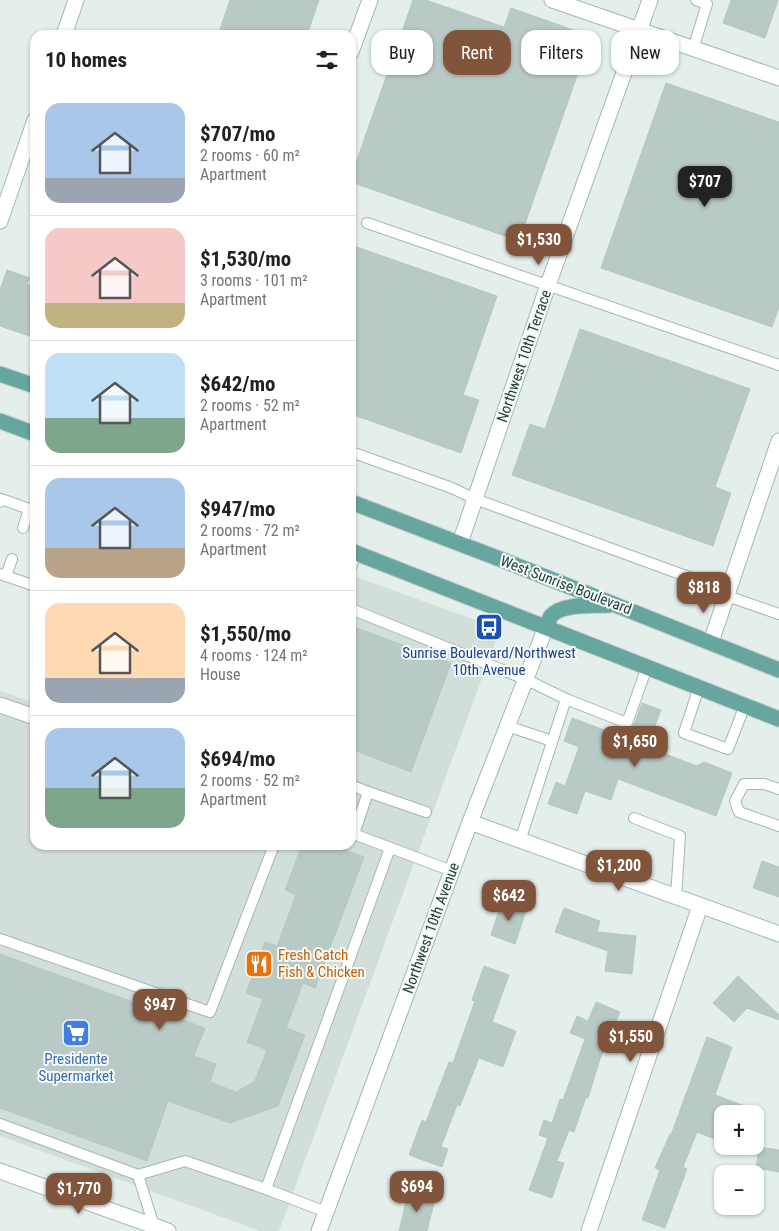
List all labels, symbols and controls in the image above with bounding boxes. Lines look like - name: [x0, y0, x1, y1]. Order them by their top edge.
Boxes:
- chip: Buy: [371, 30, 433, 75]
- chip: Rent: [443, 30, 511, 75]
- chip: Filters: [521, 30, 601, 75]
- chip: New: [611, 30, 679, 75]
- icon: filters: [313, 46, 341, 74]
- text: 10 homes: [45, 48, 127, 72]
- text: $707/mo: [200, 122, 275, 146]
- icon: home: [85, 123, 145, 183]
- text: 2 rooms · 60 m²: [200, 146, 300, 165]
- text: Apartment: [200, 165, 267, 184]
- pin: $707: [675, 166, 735, 208]
- text: $707: [689, 172, 721, 191]
- pin: $1,530: [498, 224, 580, 266]
- text: $1,530: [517, 230, 561, 249]
- text: $1,530/mo: [200, 247, 291, 271]
- icon: home: [85, 248, 145, 308]
- text: 3 rooms · 101 m²: [200, 271, 308, 290]
- street label: Northwest 10th Terrace: [493, 287, 555, 425]
- text: Apartment: [200, 290, 267, 309]
- text: $642/mo: [200, 372, 275, 396]
- icon: home: [85, 373, 145, 433]
- text: 2 rooms · 52 m²: [200, 396, 300, 415]
- text: Apartment: [200, 415, 267, 434]
- text: $947/mo: [200, 497, 275, 521]
- icon: home: [85, 498, 145, 558]
- text: 2 rooms · 72 m²: [200, 521, 300, 540]
- text: Apartment: [200, 540, 267, 559]
- street label: West Sunrise Boulevard: [498, 552, 634, 618]
- pin: $818: [674, 572, 734, 614]
- text: $818: [688, 578, 720, 597]
- bus stop icon: Sunrise Boulevard/Northwest 10th Avenue: [474, 612, 504, 642]
- text: $1,550/mo: [200, 622, 291, 646]
- icon: home: [85, 623, 145, 683]
- place label: Sunrise Boulevard/Northwest 10th Avenue: [402, 644, 576, 679]
- text: 4 rooms · 124 m²: [200, 646, 308, 665]
- text: House: [200, 665, 240, 684]
- pin: $1,650: [594, 726, 676, 768]
- text: $1,650: [613, 732, 657, 751]
- text: $694/mo: [200, 747, 275, 771]
- icon: home: [85, 748, 145, 808]
- text: 2 rooms · 52 m²: [200, 771, 300, 790]
- text: Apartment: [200, 790, 267, 809]
- pin: $1,200: [578, 850, 660, 892]
- text: $1,200: [597, 856, 641, 875]
- street label: Northwest 10th Avenue: [399, 860, 463, 996]
- pin: $642: [479, 880, 539, 922]
- text: $642: [493, 886, 525, 905]
- place label: Fresh Catch Fish & Chicken: [278, 946, 365, 981]
- restaurant icon: Fresh Catch Fish & Chicken: [244, 949, 274, 979]
- pin: $947: [130, 988, 190, 1031]
- text: $947: [144, 995, 176, 1014]
- supermarket icon: Presidente Supermarket: [61, 1018, 91, 1048]
- pin: $1,550: [590, 1020, 672, 1063]
- text: $1,550: [609, 1027, 653, 1046]
- place label: Presidente Supermarket: [38, 1050, 114, 1085]
- map controls: [714, 1105, 764, 1215]
- button: +: [714, 1105, 764, 1155]
- button: −: [714, 1165, 764, 1215]
- pin: $694: [387, 1170, 447, 1213]
- pin: $1,770: [38, 1172, 120, 1215]
- text: $694: [401, 1177, 433, 1196]
- text: $1,770: [57, 1179, 101, 1198]

